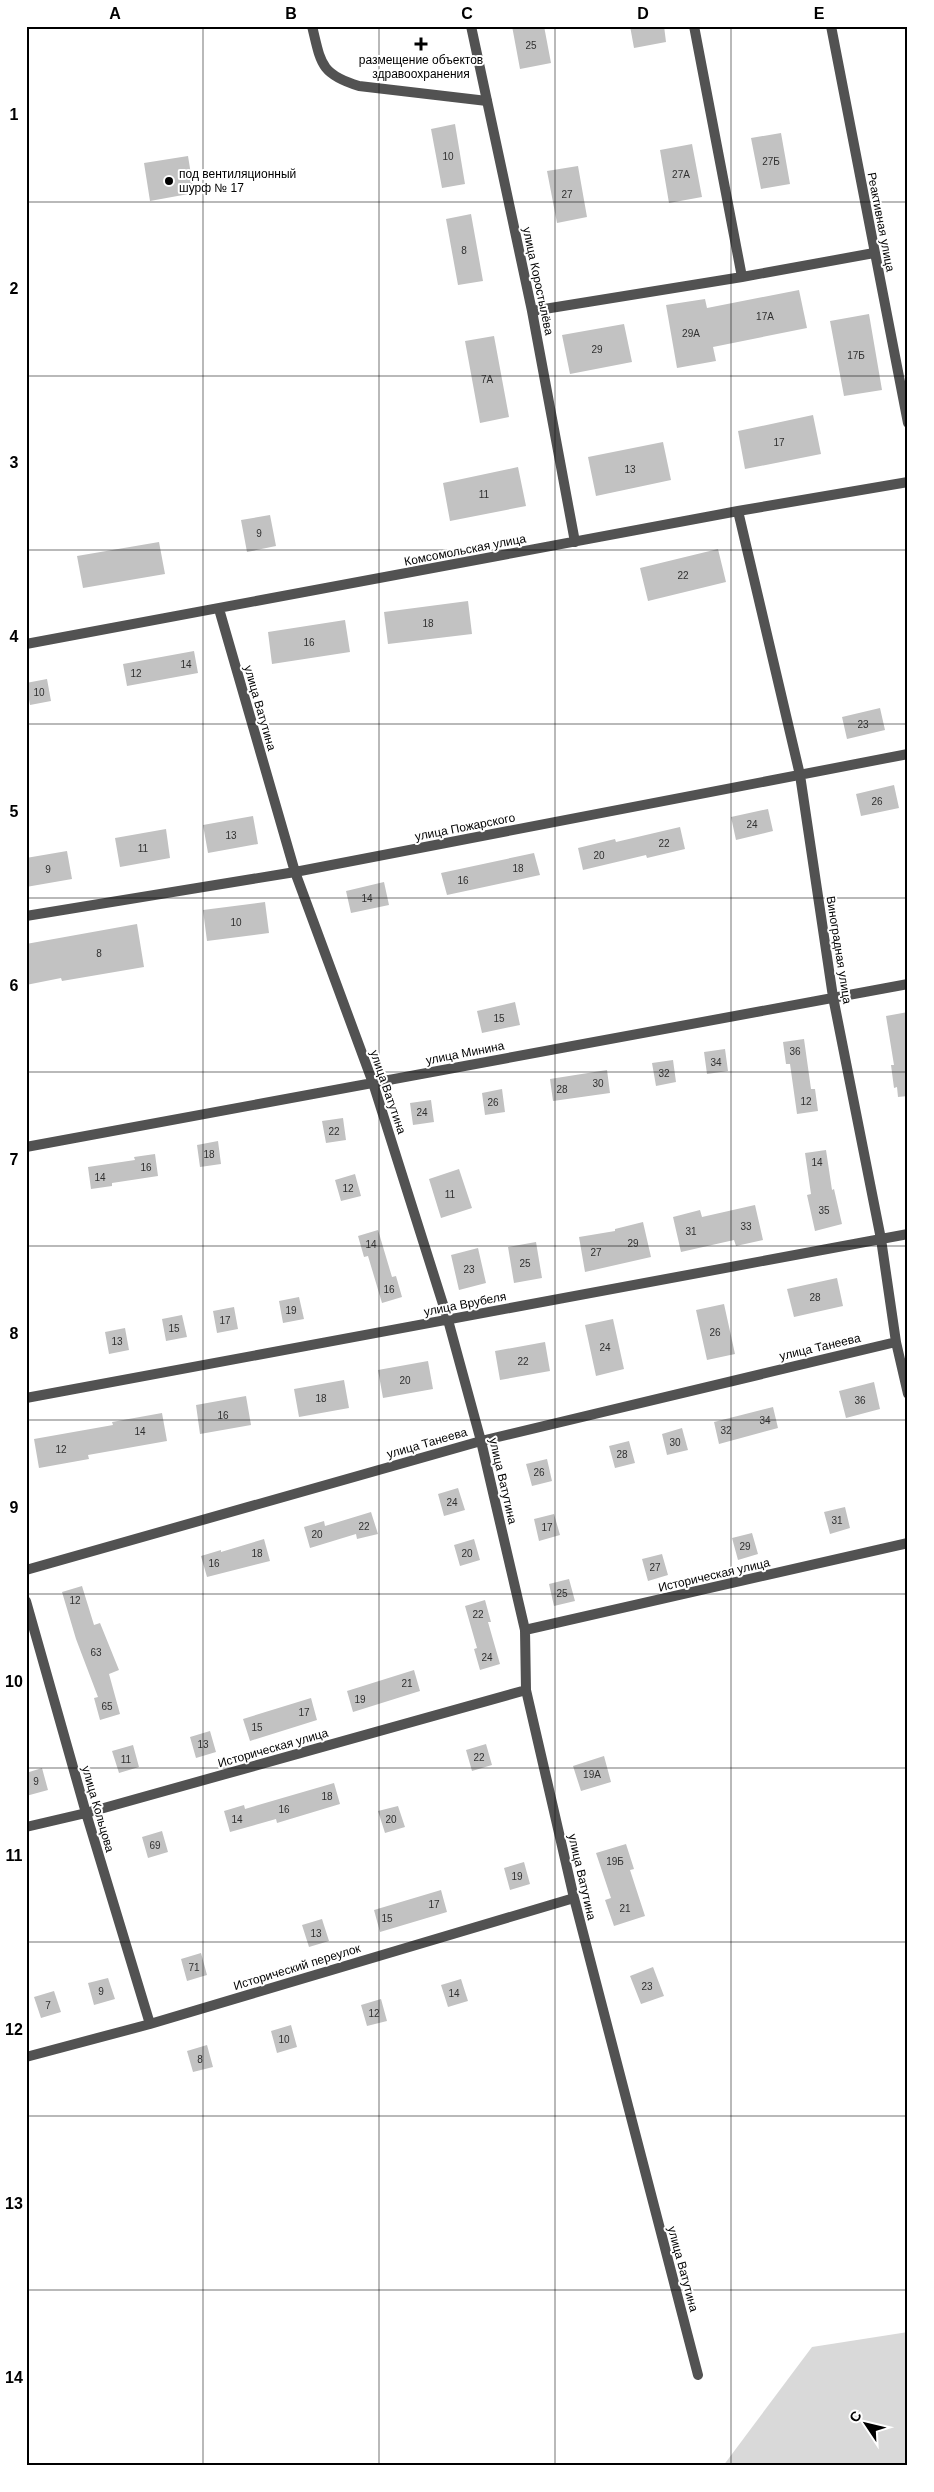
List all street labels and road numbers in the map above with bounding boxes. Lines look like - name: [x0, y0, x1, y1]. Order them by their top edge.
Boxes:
- street label: Реактивная улица: [865, 171, 898, 273]
- street label: улица Коростылёва: [520, 226, 556, 337]
- street label: Комсомольская улица: [403, 531, 527, 569]
- street label: улица Ватутина: [241, 664, 279, 752]
- street label: улица Пожарского: [414, 810, 517, 844]
- street label: Виноградная улица: [824, 895, 854, 1005]
- street label: улица Минина: [425, 1038, 506, 1067]
- street label: улица Ватутина: [367, 1048, 409, 1136]
- street label: улица Врубеля: [423, 1289, 507, 1319]
- street label: улица Танеева: [778, 1331, 862, 1363]
- street label: улица Танеева: [385, 1425, 469, 1461]
- street label: улица Ватутина: [486, 1437, 520, 1526]
- street label: Историческая улица: [657, 1555, 771, 1595]
- street label: Историческая улица: [216, 1725, 330, 1770]
- street label: улица Кольцова: [79, 1764, 117, 1854]
- street label: улица Ватутина: [565, 1833, 599, 1922]
- street label: Исторический переулок: [232, 1941, 363, 1993]
- street label: улица Ватутина: [665, 2225, 701, 2314]

